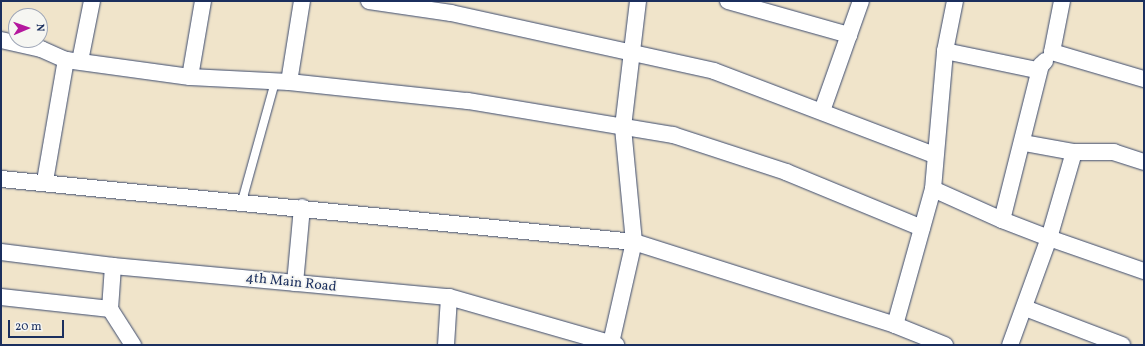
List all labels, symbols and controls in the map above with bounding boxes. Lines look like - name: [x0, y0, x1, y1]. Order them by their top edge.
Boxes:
- north arrow: [8, 8, 48, 48]
- text: N: [32, 23, 47, 32]
- street label: 4th Main Road: [245, 270, 337, 296]
- scale bar: [10, 312, 66, 338]
- text: 20 m: [15, 319, 42, 335]

